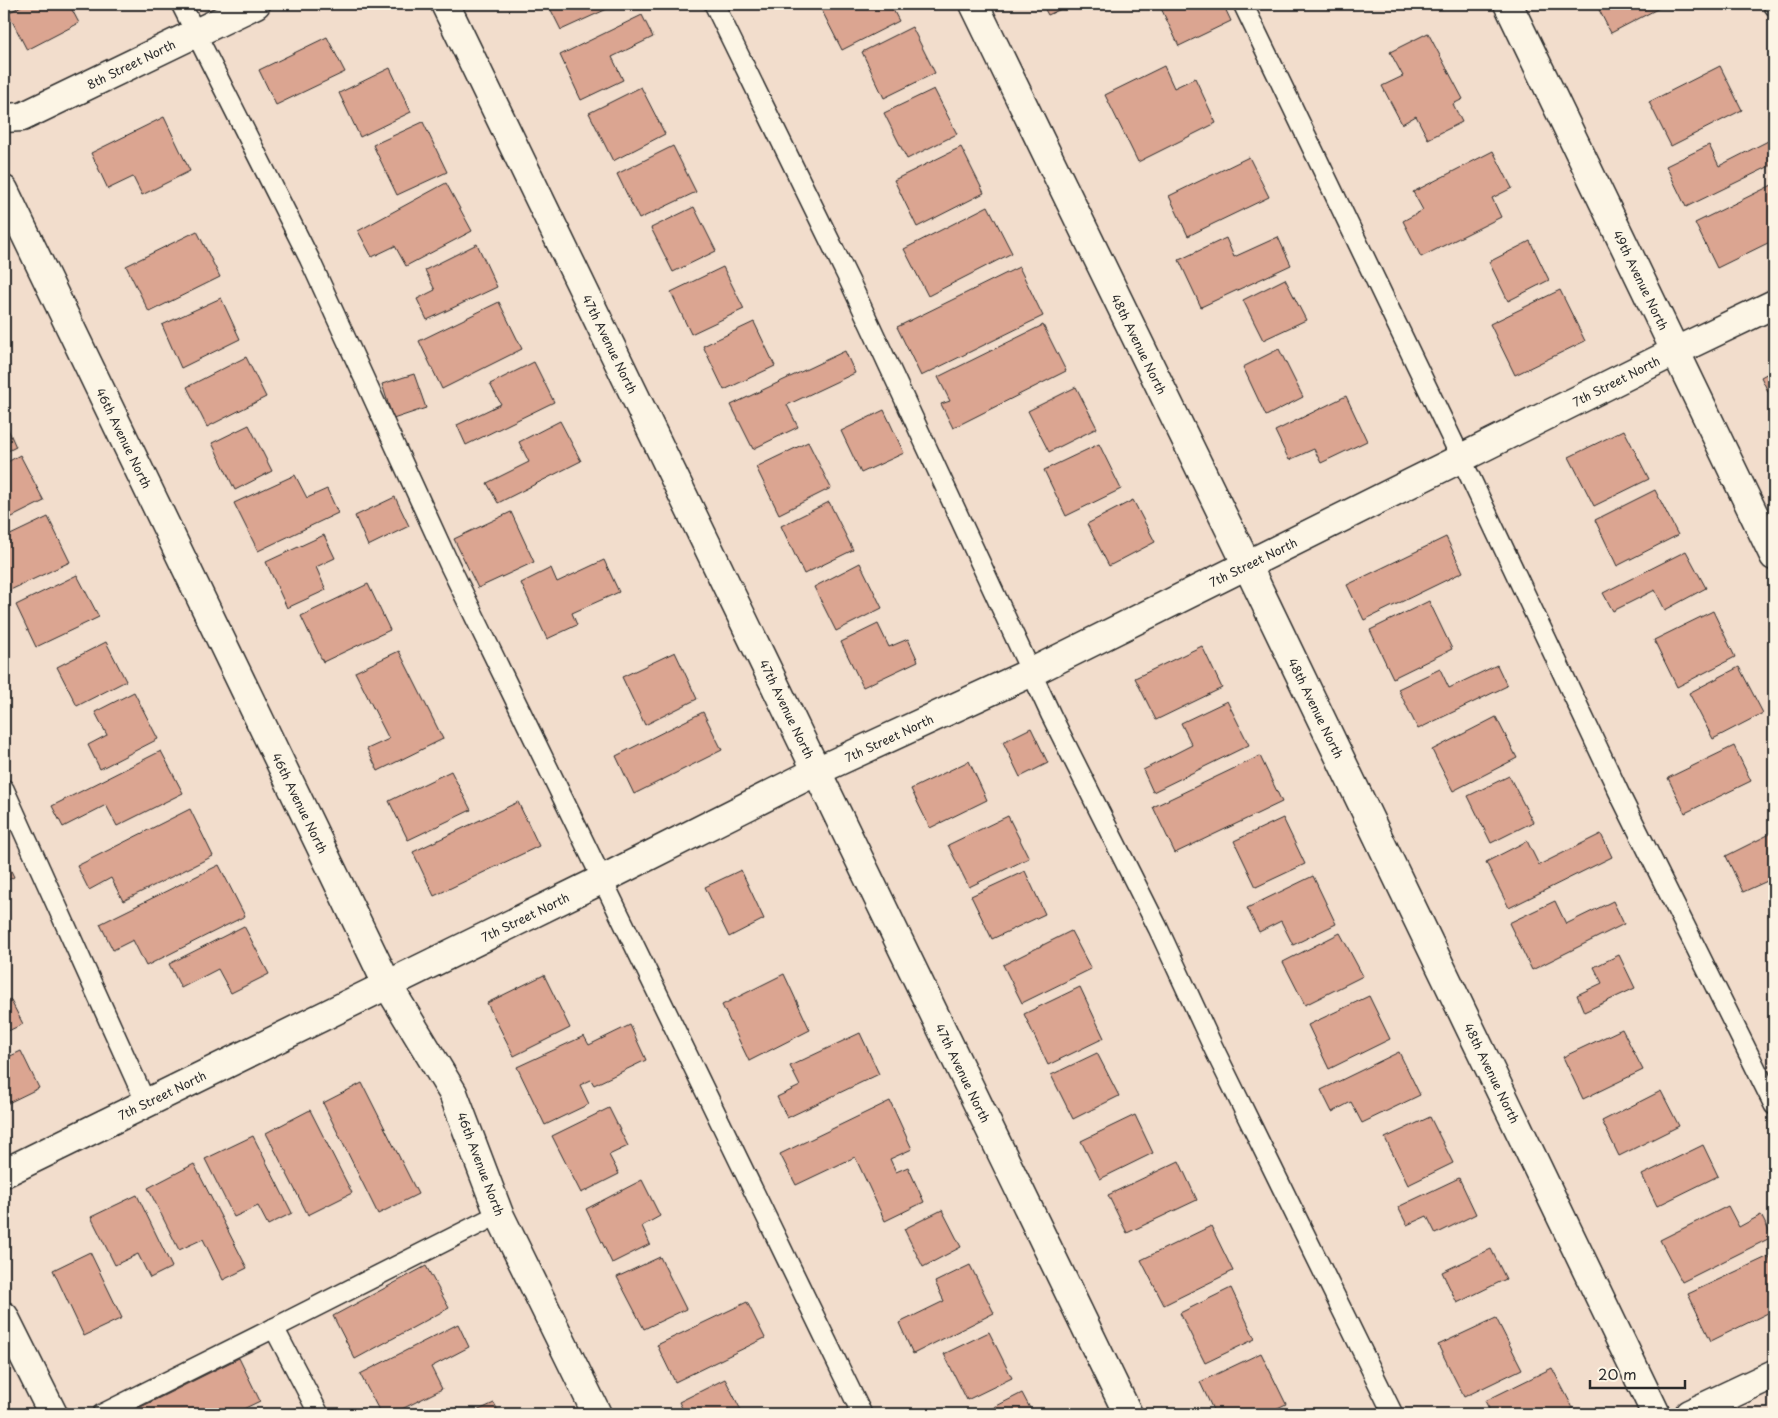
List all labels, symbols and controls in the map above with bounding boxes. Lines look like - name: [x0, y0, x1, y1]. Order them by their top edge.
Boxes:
- street label: 8th Street North: [84, 35, 178, 93]
- street label: 49th Avenue North: [1609, 227, 1673, 333]
- street label: 47th Avenue North: [578, 291, 642, 397]
- street label: 48th Avenue North: [1107, 291, 1171, 397]
- street label: 7th Street North: [1569, 351, 1663, 411]
- street label: 46th Avenue North: [92, 385, 156, 491]
- street label: 7th Street North: [1206, 533, 1300, 591]
- street label: 48th Avenue North: [1284, 655, 1348, 761]
- street label: 47th Avenue North: [755, 656, 819, 762]
- street label: 7th Street North: [842, 710, 936, 766]
- street label: 46th Avenue North: [268, 750, 332, 856]
- street label: 7th Street North: [478, 888, 572, 946]
- street label: 47th Avenue North: [931, 1020, 995, 1126]
- street label: 48th Avenue North: [1460, 1020, 1524, 1126]
- street label: 7th Street North: [115, 1066, 209, 1124]
- street label: 46th Avenue North: [453, 1109, 509, 1219]
- scale bar: [1590, 1358, 1686, 1390]
- text: 20 m: [1598, 1362, 1637, 1385]

